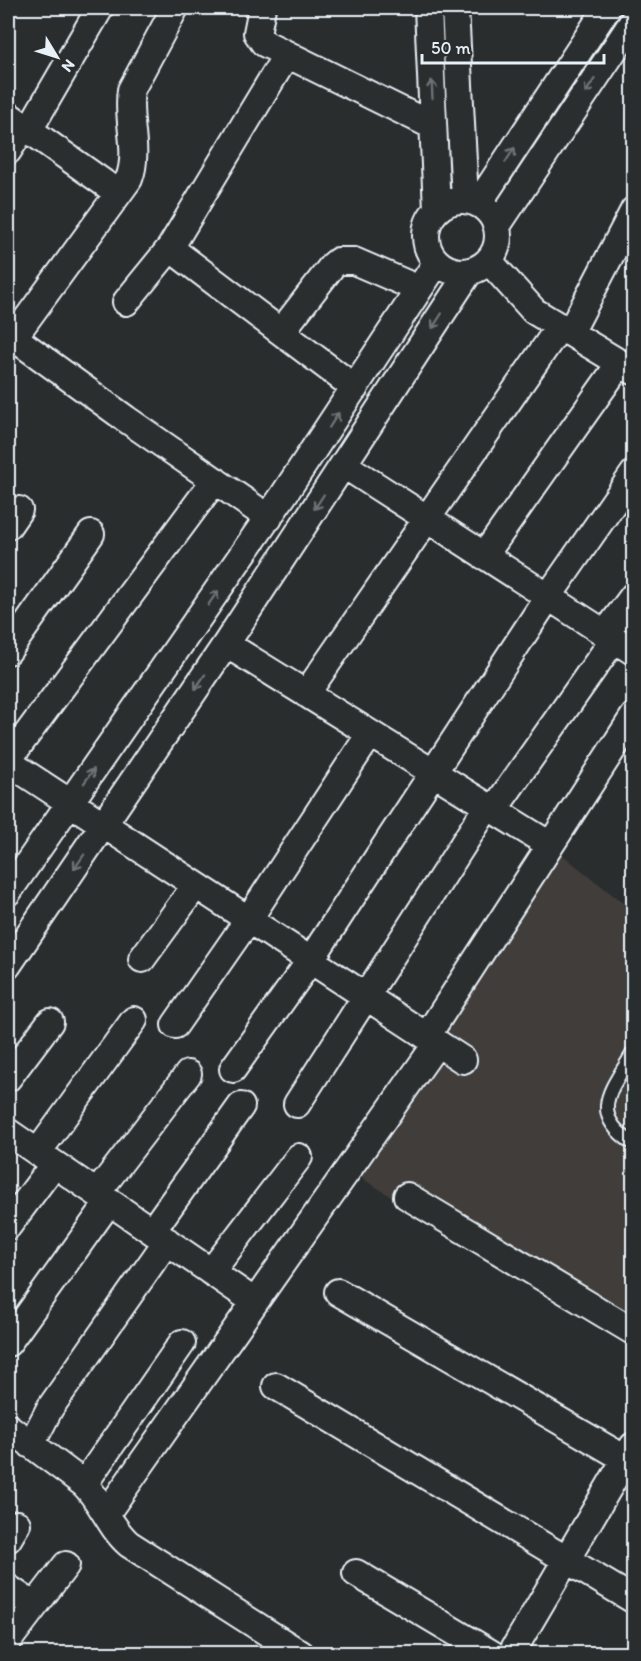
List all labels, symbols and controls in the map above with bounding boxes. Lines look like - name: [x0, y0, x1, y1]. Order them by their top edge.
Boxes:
- north arrow: [27, 27, 87, 87]
- scale bar: [422, 27, 604, 65]
- text: 50 m: [431, 37, 471, 59]
- text: N: [58, 56, 79, 76]
- one-way arrow: [583, 78, 596, 95]
- one-way arrow: [426, 79, 437, 99]
- one-way arrow: [504, 147, 516, 164]
- one-way arrow: [431, 313, 443, 329]
- one-way arrow: [327, 411, 340, 428]
- one-way arrow: [313, 494, 326, 511]
- one-way arrow: [207, 591, 219, 607]
- one-way arrow: [194, 674, 206, 690]
- one-way arrow: [83, 768, 95, 784]
- one-way arrow: [73, 853, 85, 869]

